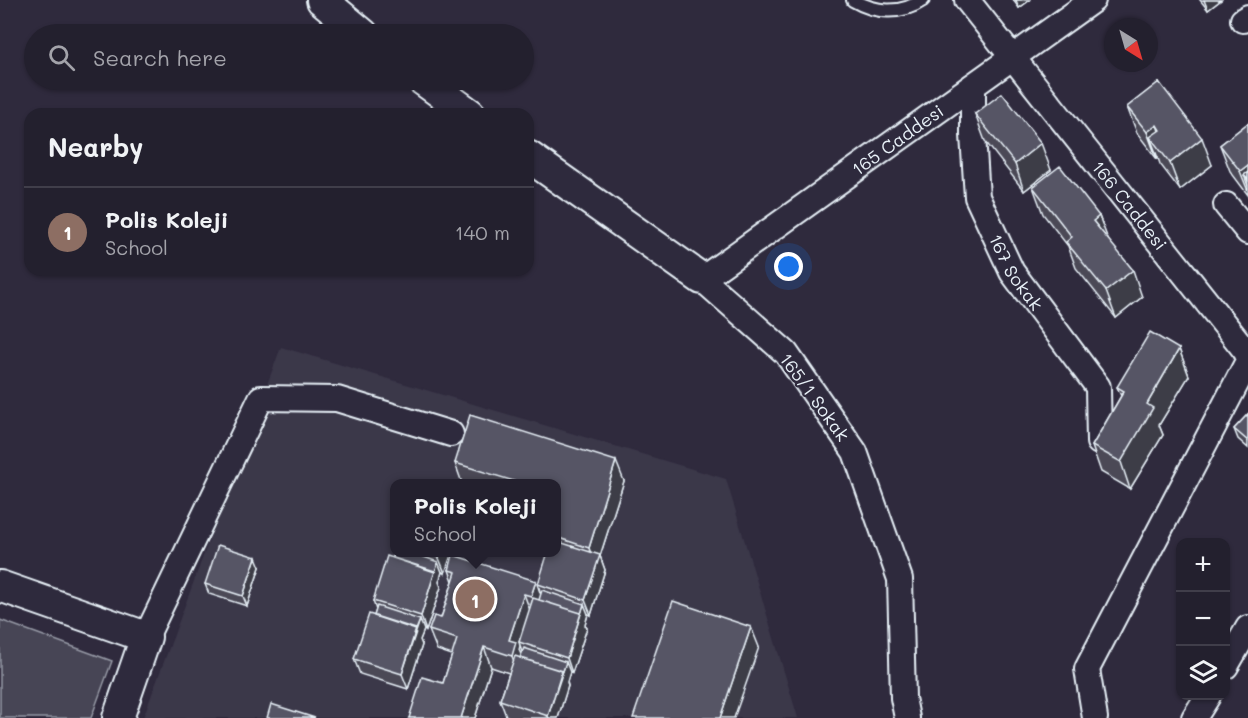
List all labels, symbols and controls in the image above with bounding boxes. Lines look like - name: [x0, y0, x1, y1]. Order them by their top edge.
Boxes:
- north arrow: [1104, 18, 1158, 72]
- search box: [24, 24, 534, 90]
- icon: search: [45, 41, 78, 74]
- text: Search here: [93, 43, 227, 72]
- street label: 165 Caddesi: [847, 98, 948, 180]
- text: Nearby: [48, 130, 143, 164]
- street label: 166 Caddesi: [1087, 155, 1173, 255]
- text: Polis Koleji: [105, 205, 228, 234]
- text: 1: [63, 219, 72, 245]
- text: 140 m: [455, 219, 510, 245]
- street label: 167 Sokak: [984, 230, 1049, 315]
- text: School: [105, 234, 168, 260]
- your location: [774, 252, 803, 281]
- street label: 165/1 Sokak: [775, 348, 855, 446]
- popup: [390, 479, 561, 557]
- text: Polis Koleji: [414, 491, 537, 520]
- text: School: [414, 520, 477, 546]
- map controls: [1176, 538, 1230, 700]
- button: +: [1176, 538, 1230, 592]
- pin: 1: [456, 576, 494, 622]
- button: −: [1176, 592, 1230, 646]
- button: layers: [1176, 646, 1230, 700]

